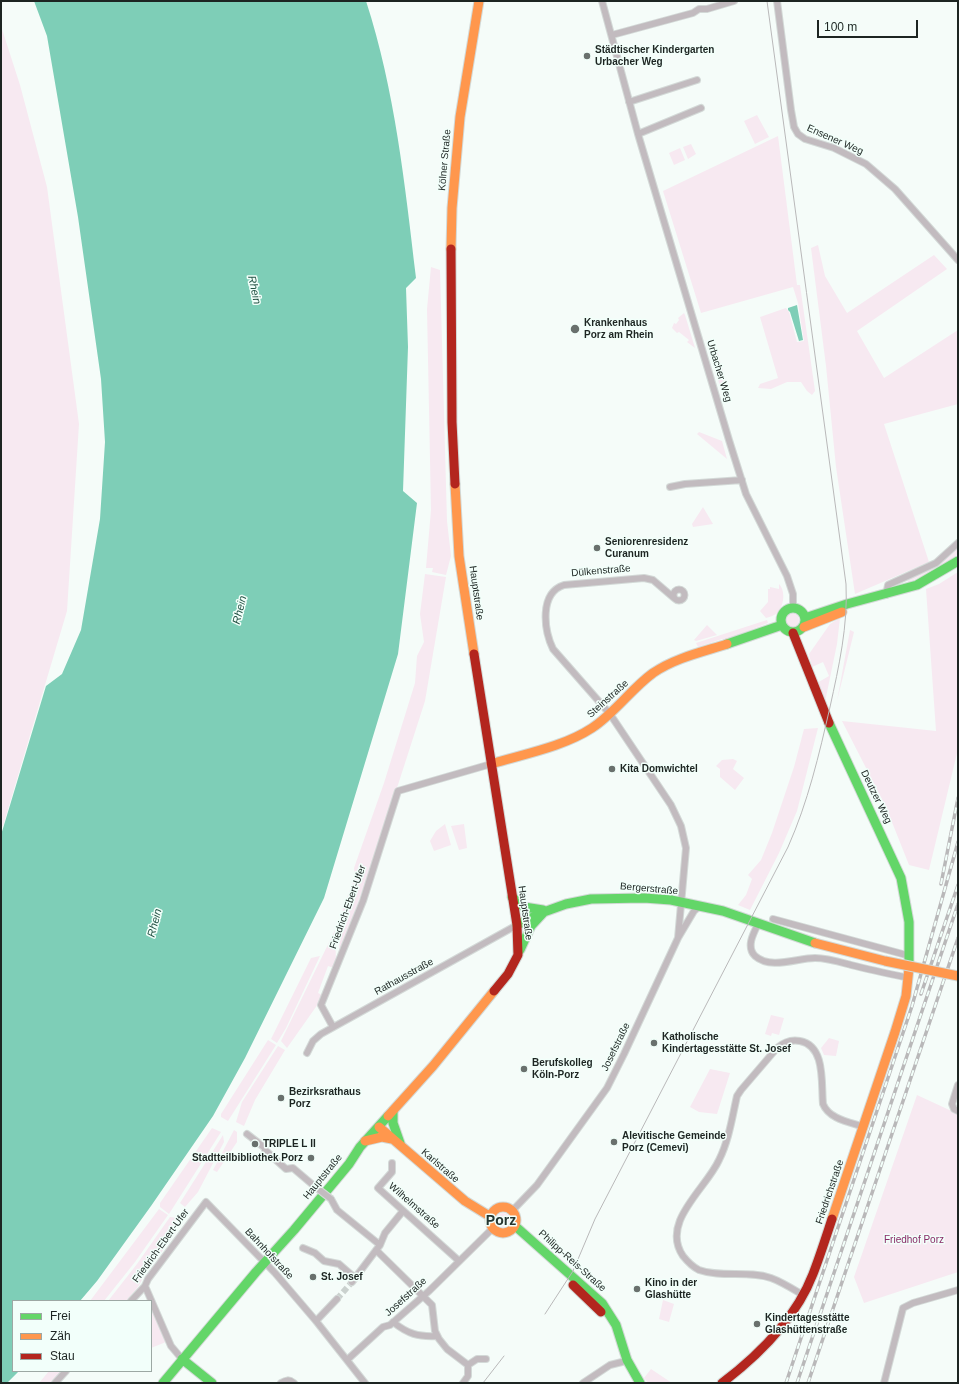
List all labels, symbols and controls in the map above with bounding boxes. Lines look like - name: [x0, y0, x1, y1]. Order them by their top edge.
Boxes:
- scale bar: [819, 12, 920, 38]
- text: 100 m: [824, 20, 857, 34]
- place label: Städtischer Kindergarten Urbacher Weg: [595, 44, 714, 68]
- marker: Städtischer Kindergarten Urbacher Weg: [582, 51, 592, 61]
- street label: Ensener Weg: [805, 122, 865, 158]
- street label: Kölner Straße: [436, 129, 454, 191]
- water label: Rhein: [245, 275, 263, 305]
- place label: Krankenhaus Porz am Rhein: [584, 317, 653, 340]
- marker: Krankenhaus Porz am Rhein: [569, 323, 581, 335]
- street label: Urbacher Weg: [704, 339, 734, 403]
- place label: Seniorenresidenz Curanum: [605, 536, 688, 560]
- marker: Seniorenresidenz Curanum: [592, 543, 602, 553]
- street label: Dülkenstraße: [571, 562, 631, 580]
- street label: Hauptstraße: [466, 565, 486, 621]
- water label: Rhein: [230, 594, 250, 626]
- street label: Steinstraße: [585, 677, 631, 721]
- place label: Kita Domwichtel: [620, 763, 698, 775]
- marker: Kita Domwichtel: [607, 764, 617, 774]
- street label: Deutzer Weg: [858, 768, 894, 826]
- street label: Friedrich-Ebert-Ufer: [327, 863, 369, 951]
- street label: Bergerstraße: [619, 880, 679, 898]
- street label: Hauptstraße: [515, 885, 535, 941]
- water label: Rhein: [145, 907, 165, 939]
- street label: Rathausstraße: [372, 956, 436, 998]
- street label: Josefstraße: [599, 1021, 633, 1073]
- place label: Katholische Kindertagesstätte St. Josef: [662, 1031, 791, 1054]
- marker: Katholische Kindertagesstätte St. Josef: [649, 1038, 659, 1048]
- place label: Berufskolleg Köln-Porz: [532, 1057, 593, 1080]
- marker: Berufskolleg Köln-Porz: [519, 1064, 529, 1074]
- place label: Bezirksrathaus Porz: [289, 1086, 361, 1110]
- marker: Bezirksrathaus Porz: [276, 1093, 286, 1103]
- place label: Alevitische Gemeinde Porz (Cemevi): [622, 1130, 726, 1154]
- marker: Alevitische Gemeinde Porz (Cemevi): [609, 1137, 619, 1147]
- place label: TRIPLE L II: [263, 1138, 316, 1150]
- marker: TRIPLE L II: [250, 1139, 260, 1149]
- street label: Karlstraße: [419, 1146, 461, 1186]
- place label: Stadtteilbibliothek Porz: [192, 1152, 303, 1164]
- street label: Hauptstraße: [301, 1152, 345, 1202]
- marker: Stadtteilbibliothek Porz: [306, 1153, 316, 1163]
- street label: Friedrichstraße: [813, 1158, 847, 1226]
- street label: Wilhelmstraße: [386, 1181, 442, 1231]
- street label: Friedrich-Ebert-Ufer: [130, 1207, 192, 1285]
- district label: Porz: [486, 1213, 516, 1229]
- street label: Bahnhofstraße: [242, 1226, 296, 1282]
- street label: Philipp-Reis-Straße: [536, 1228, 608, 1294]
- park label: Friedhof Porz: [884, 1234, 944, 1246]
- place label: St. Josef: [321, 1271, 363, 1283]
- marker: St. Josef: [308, 1272, 318, 1282]
- street label: Josefstraße: [383, 1275, 429, 1319]
- place label: Kino in der Glashütte: [645, 1277, 697, 1300]
- marker: Kino in der Glashütte: [632, 1284, 642, 1294]
- legend: [12, 1300, 152, 1372]
- text: Frei: [50, 1309, 71, 1323]
- place label: Kindertagesstätte Glashüttenstraße: [765, 1312, 849, 1336]
- marker: Kindertagesstätte Glashüttenstraße: [752, 1319, 762, 1329]
- text: Zäh: [50, 1329, 71, 1343]
- text: Stau: [50, 1349, 75, 1363]

